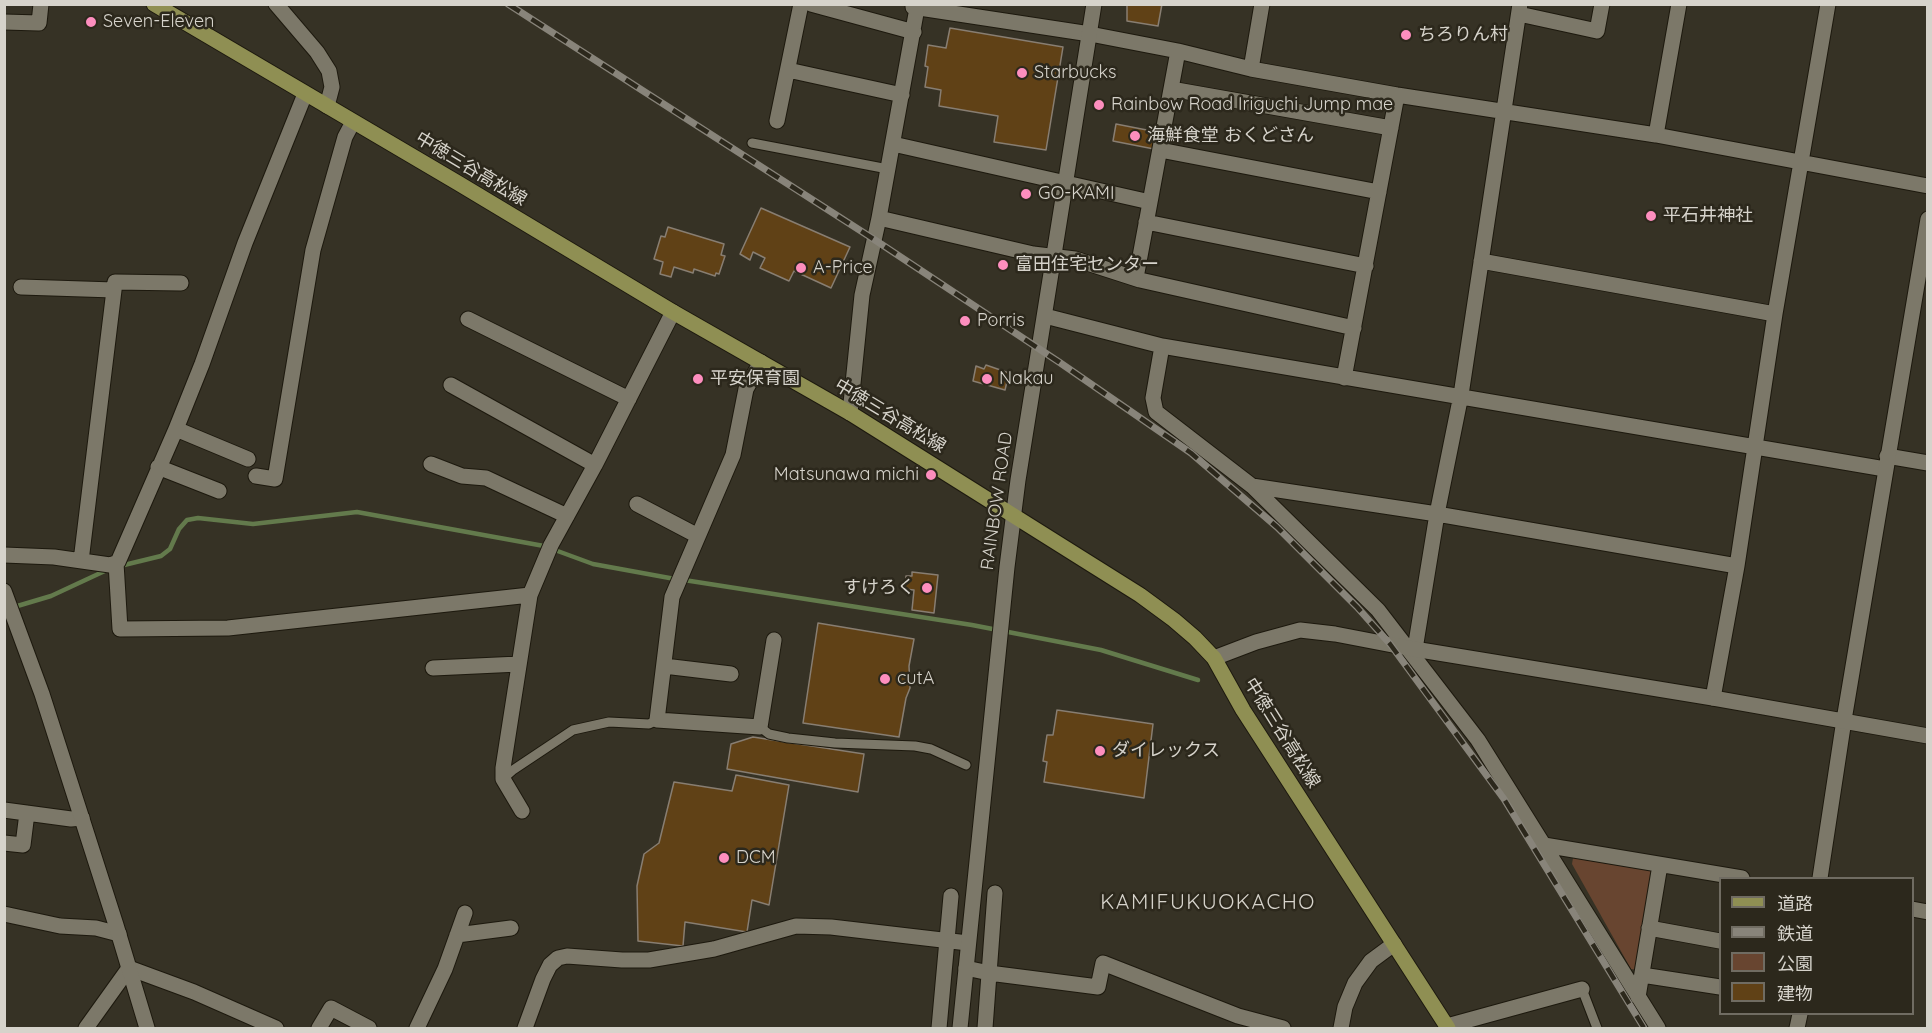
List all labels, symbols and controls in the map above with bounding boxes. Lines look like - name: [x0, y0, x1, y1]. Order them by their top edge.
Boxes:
- place label: Seven-Eleven: [103, 11, 214, 33]
- marker: Seven-Eleven: [84, 15, 98, 29]
- place label: ちろりん村: [1418, 24, 1508, 46]
- marker: ちろりん村: [1399, 28, 1413, 42]
- place label: Starbucks: [1034, 62, 1117, 84]
- marker: Starbucks: [1015, 66, 1029, 80]
- place label: Rainbow Road Iriguchi Jump mae: [1111, 94, 1393, 116]
- marker: Rainbow Road Iriguchi Jump mae: [1092, 98, 1106, 112]
- place label: 海鮮食堂 おくどさん: [1147, 125, 1314, 147]
- street label: 中徳三谷高松線: [411, 127, 531, 211]
- marker: 海鮮食堂 おくどさん: [1128, 129, 1142, 143]
- place label: GO-KAMI: [1038, 183, 1114, 205]
- marker: GO-KAMI: [1019, 187, 1033, 201]
- place label: 平石井神社: [1663, 205, 1753, 227]
- marker: 平石井神社: [1644, 209, 1658, 223]
- place label: 富田住宅センター: [1015, 254, 1159, 276]
- place label: A-Price: [813, 257, 873, 279]
- marker: 富田住宅センター: [996, 258, 1010, 272]
- marker: A-Price: [794, 261, 808, 275]
- place label: Porris: [977, 310, 1025, 332]
- marker: Porris: [958, 314, 972, 328]
- place label: 平安保育園: [710, 368, 800, 390]
- place label: Nakau: [999, 368, 1054, 390]
- marker: 平安保育園: [691, 372, 705, 386]
- marker: Nakau: [980, 372, 994, 386]
- street label: 中徳三谷高松線: [830, 374, 950, 458]
- street label: RAINBOW ROAD: [977, 431, 1017, 571]
- place label: Matsunawa michi: [774, 464, 919, 486]
- marker: Matsunawa michi: [924, 468, 938, 482]
- place label: すけろく: [843, 577, 915, 599]
- marker: すけろく: [920, 581, 934, 595]
- place label: cutA: [897, 668, 934, 690]
- marker: cutA: [878, 672, 892, 686]
- street label: 中徳三谷高松線: [1239, 674, 1325, 792]
- place label: ダイレックス: [1112, 740, 1220, 762]
- marker: ダイレックス: [1093, 744, 1107, 758]
- place label: DCM: [736, 847, 776, 869]
- marker: DCM: [717, 851, 731, 865]
- legend: [1719, 877, 1914, 1015]
- district label: KAMIFUKUOKACHO: [1100, 890, 1316, 916]
- text: 道路: [1777, 892, 1813, 915]
- text: 鉄道: [1777, 922, 1813, 945]
- text: 公園: [1777, 952, 1813, 975]
- text: 建物: [1777, 982, 1813, 1005]

